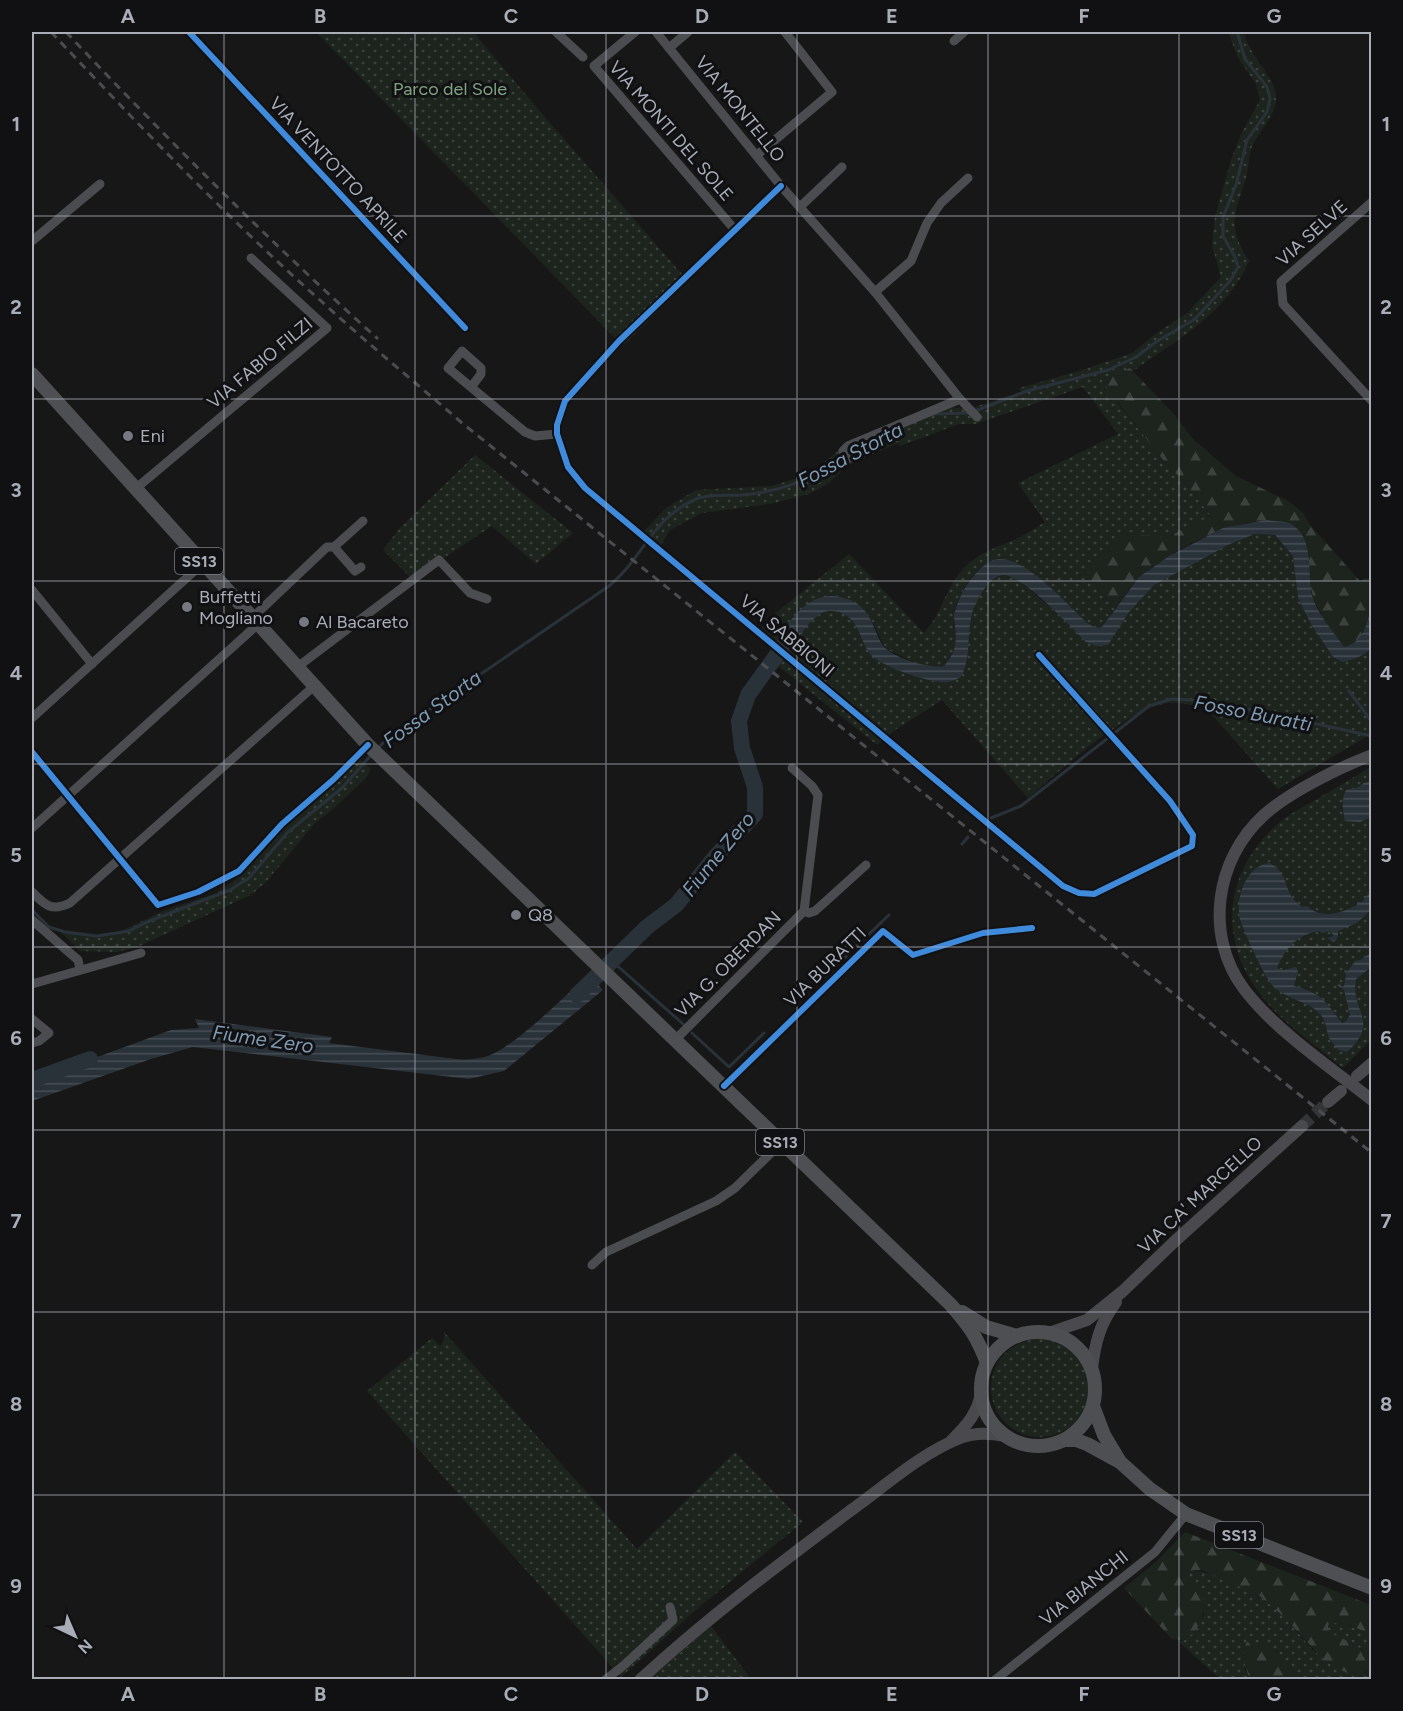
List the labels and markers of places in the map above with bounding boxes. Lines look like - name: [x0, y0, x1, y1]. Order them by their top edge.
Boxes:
- place label: Eni: [140, 425, 165, 447]
- marker: Eni: [121, 429, 135, 443]
- place label: Buffetti Mogliano: [199, 586, 273, 629]
- marker: Buffetti Mogliano: [180, 600, 194, 614]
- place label: Al Bacareto: [316, 611, 409, 633]
- marker: Al Bacareto: [297, 615, 311, 629]
- place label: Q8: [528, 904, 553, 926]
- marker: Q8: [509, 908, 523, 922]

